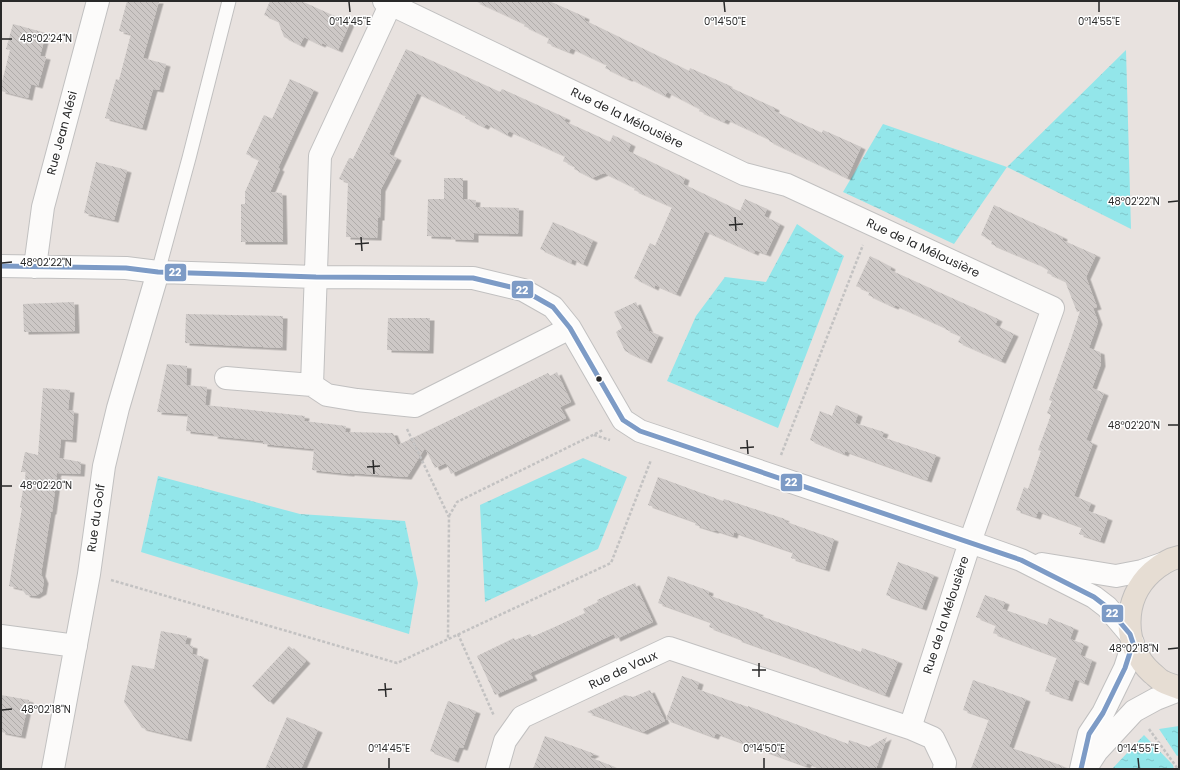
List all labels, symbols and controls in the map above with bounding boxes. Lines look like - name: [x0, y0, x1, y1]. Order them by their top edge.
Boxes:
- text: 0°14'45"E: [329, 14, 371, 29]
- text: 0°14'50"E: [704, 14, 746, 29]
- text: 0°14'55"E: [1078, 14, 1120, 29]
- text: 48°02'24"N: [20, 31, 72, 46]
- street label: Rue de la Mélousière: [568, 83, 686, 152]
- street label: Rue Jean Alési: [42, 89, 81, 177]
- text: 48°02'22"N: [1108, 194, 1160, 209]
- street label: Rue de la Mélousière: [864, 214, 983, 281]
- text: 48°02'22"N: [20, 255, 72, 270]
- line badge: 22: [164, 263, 187, 282]
- text: 22: [169, 264, 181, 280]
- line badge: 22: [511, 280, 534, 299]
- text: 22: [516, 282, 528, 298]
- unlabelled marker: [594, 374, 604, 384]
- text: 48°02'20"N: [1108, 418, 1160, 433]
- line badge: 22: [780, 473, 803, 492]
- text: 22: [785, 474, 797, 490]
- text: 48°02'20"N: [20, 478, 72, 493]
- street label: Rue du Golf: [82, 483, 109, 553]
- street label: Rue de la Mélousière: [918, 554, 973, 676]
- line badge: 22: [1101, 604, 1124, 623]
- text: 22: [1106, 605, 1118, 621]
- text: 48°02'18"N: [1109, 641, 1159, 656]
- street label: Rue de Vaux: [586, 646, 660, 693]
- text: 48°02'18"N: [21, 702, 71, 717]
- text: 0°14'45"E: [368, 741, 410, 756]
- text: 0°14'50"E: [743, 741, 785, 756]
- text: 0°14'55"E: [1117, 741, 1159, 756]

